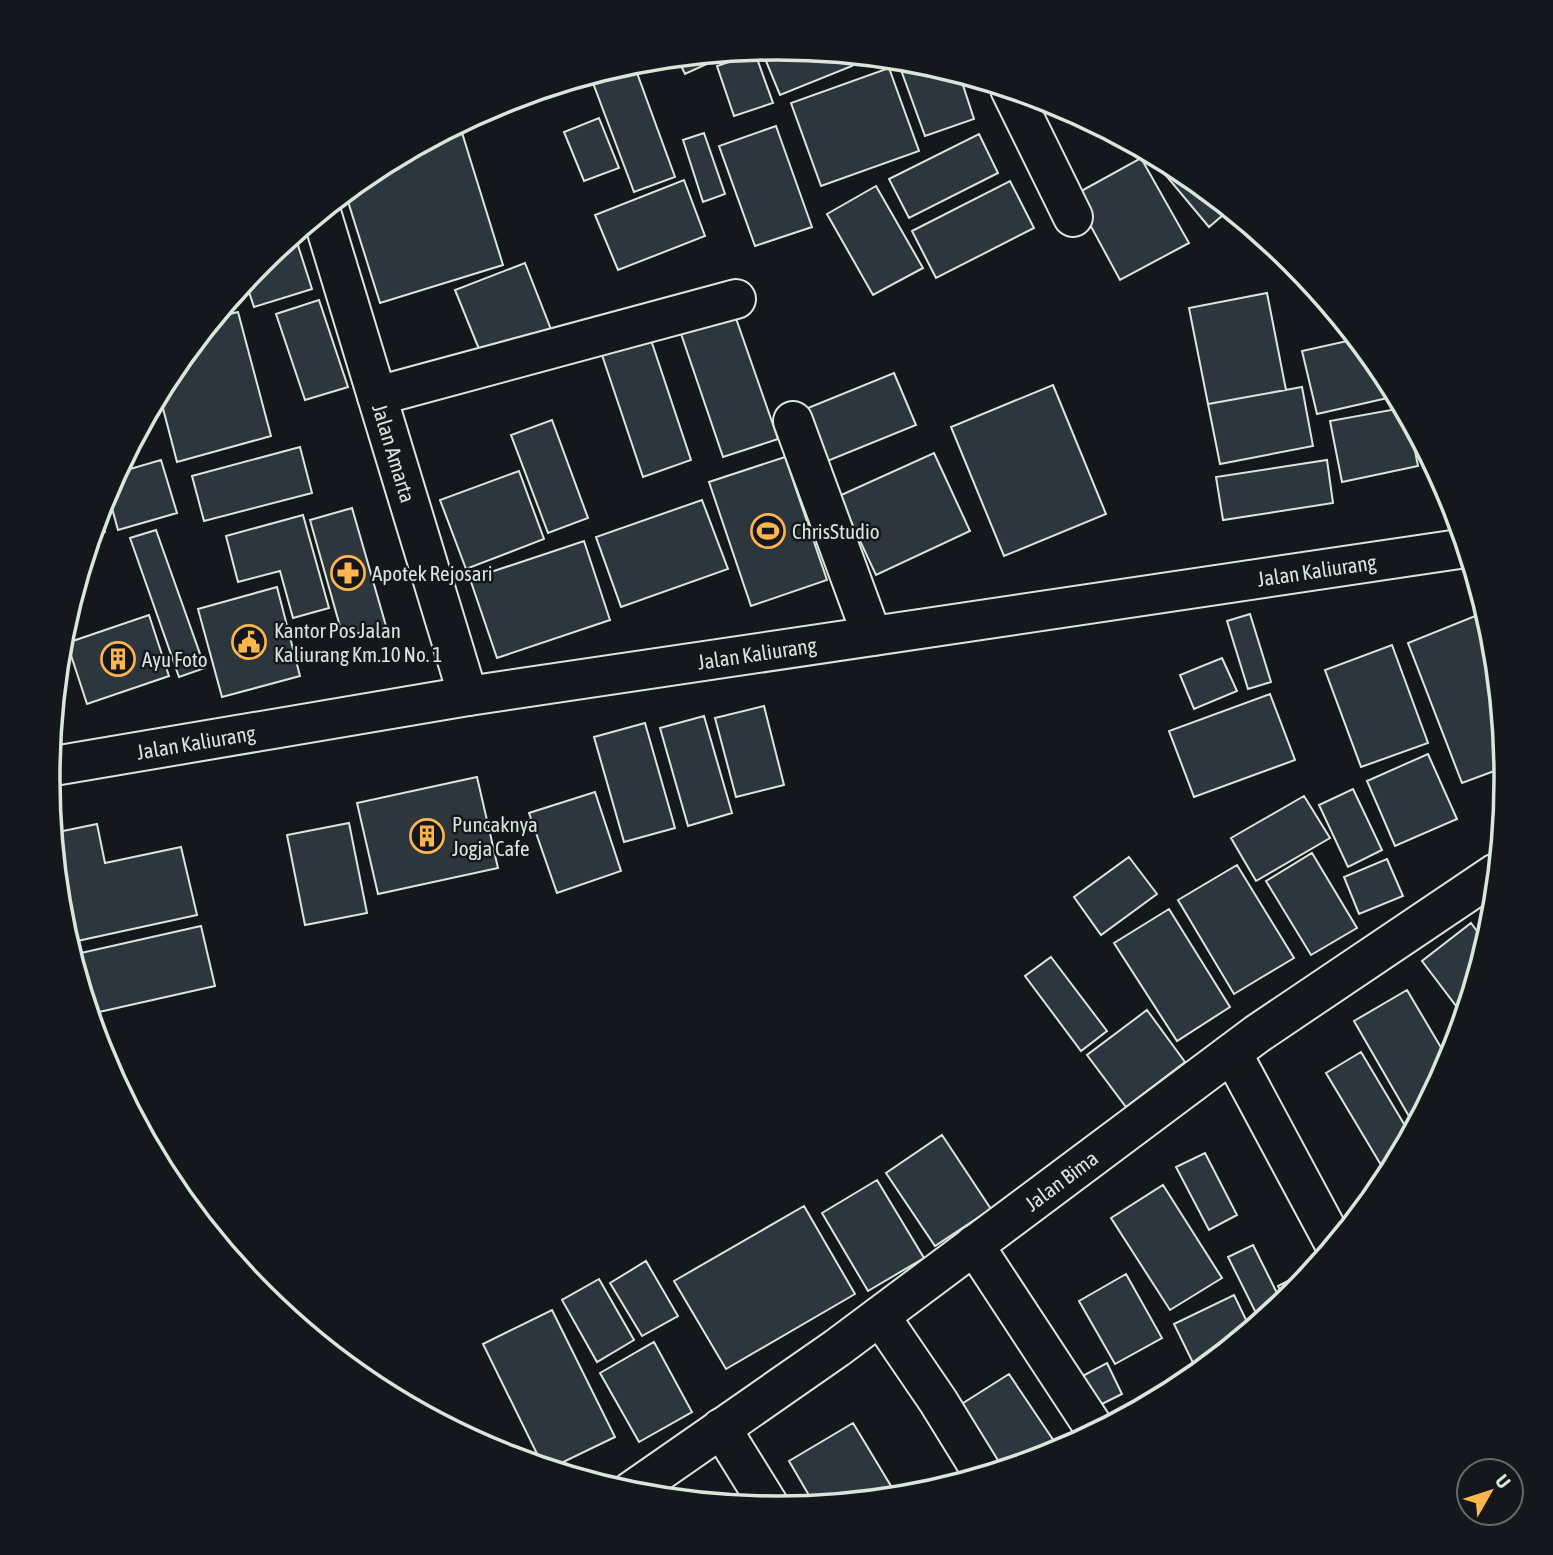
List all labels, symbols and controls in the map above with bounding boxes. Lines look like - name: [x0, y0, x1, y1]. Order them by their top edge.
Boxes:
- street label: Jalan Amarta: [368, 401, 421, 505]
- sports icon: ChrisStudio: [749, 512, 787, 550]
- place label: ChrisStudio: [792, 519, 880, 543]
- street label: Jalan Kaliurang: [1256, 549, 1378, 591]
- pharmacy icon: Apotek Rejosari: [329, 554, 367, 592]
- place label: Apotek Rejosari: [372, 561, 493, 585]
- place label: Kantor Pos Jalan Kaliurang Km.10 No. 1: [274, 618, 442, 666]
- public building icon: Kantor Pos Jalan Kaliurang Km.10 No. 1: [230, 623, 268, 661]
- street label: Jalan Kaliurang: [696, 632, 818, 674]
- building icon: Ayu Foto: [99, 640, 137, 678]
- place label: Ayu Foto: [142, 647, 208, 671]
- street label: Jalan Kaliurang: [135, 720, 257, 764]
- place label: Puncaknya Jogja Cafe: [452, 812, 538, 860]
- building icon: Puncaknya Jogja Cafe: [408, 817, 446, 855]
- street label: Jalan Bima: [1020, 1145, 1102, 1215]
- north arrow: [1455, 1457, 1525, 1527]
- text: U: [1491, 1470, 1515, 1493]

